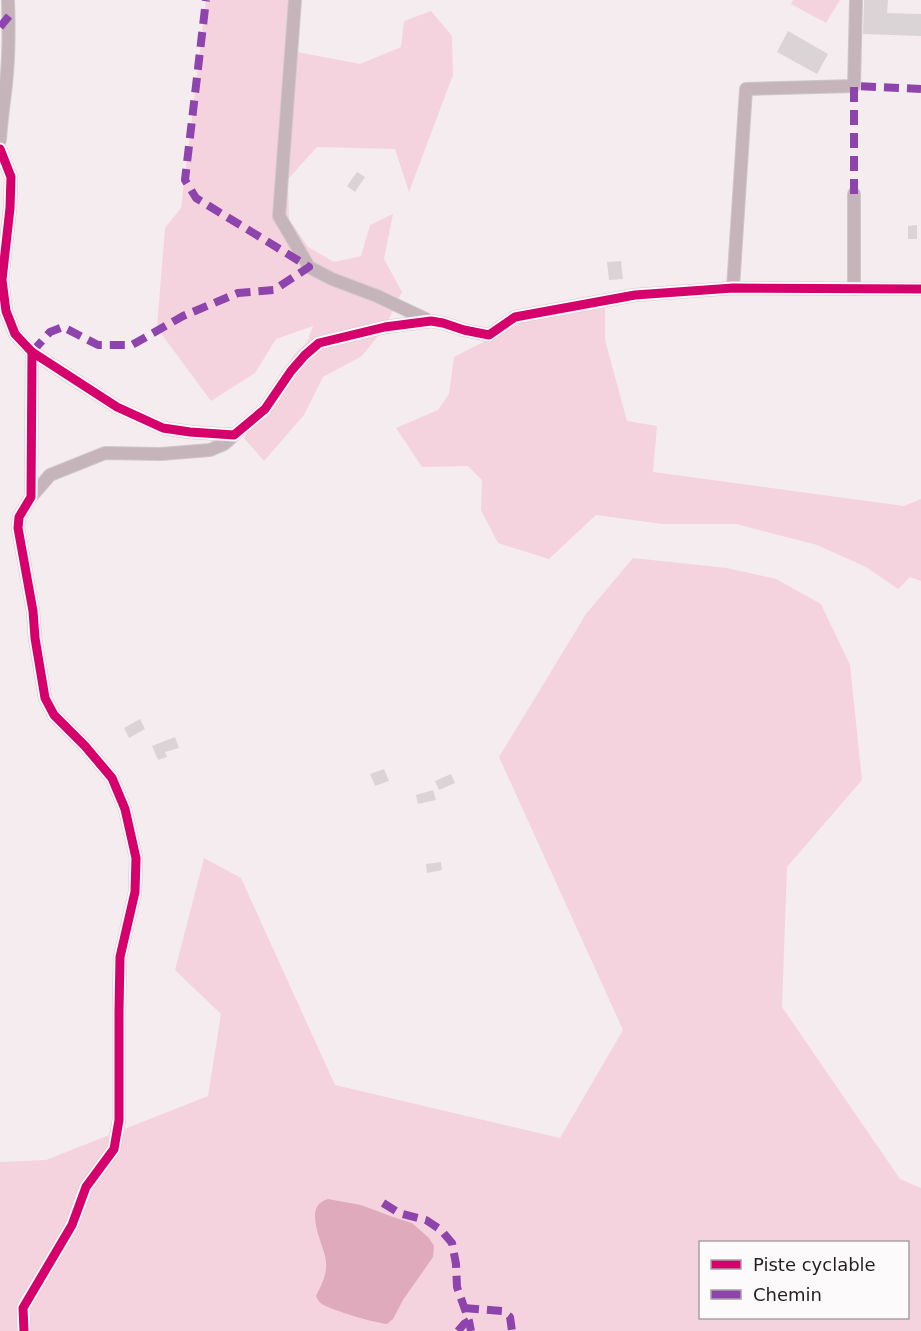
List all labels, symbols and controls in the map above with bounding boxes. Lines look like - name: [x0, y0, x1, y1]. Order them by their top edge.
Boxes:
- legend: [699, 1241, 909, 1319]
- text: Piste cyclable: [753, 1254, 876, 1275]
- text: Chemin: [753, 1284, 822, 1305]

